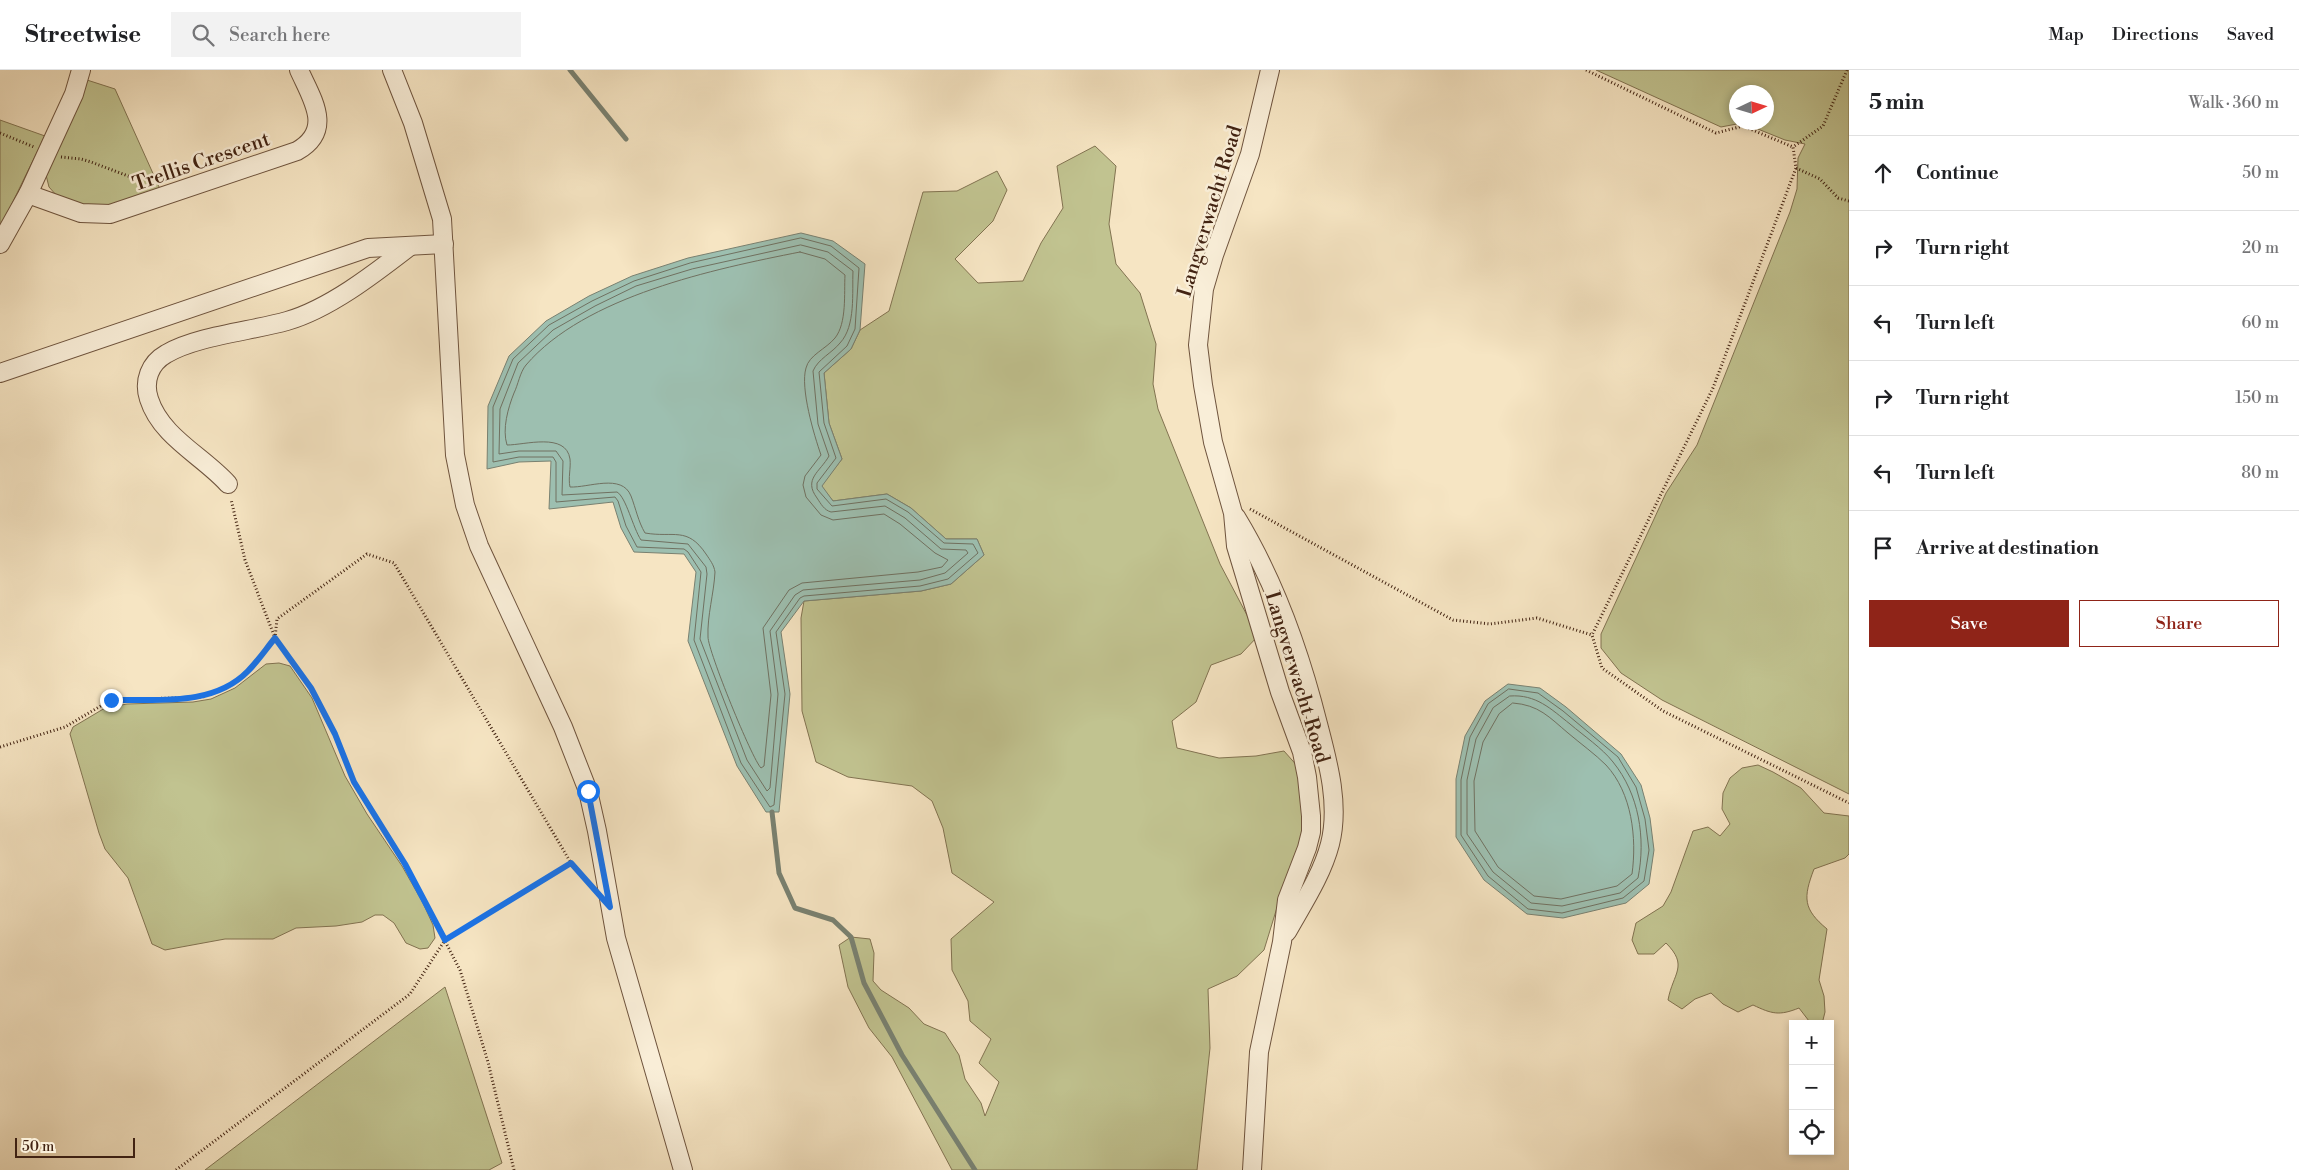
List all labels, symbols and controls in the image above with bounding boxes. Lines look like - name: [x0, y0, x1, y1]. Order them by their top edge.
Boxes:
- search box: [171, 12, 521, 57]
- text: Streetwise: [25, 20, 141, 50]
- icon: search: [189, 21, 217, 49]
- text: Search here: [229, 23, 330, 47]
- text: Map: [2048, 23, 2084, 46]
- text: Directions: [2112, 23, 2199, 46]
- text: Saved: [2227, 23, 2274, 46]
- north arrow: [1729, 85, 1774, 130]
- text: 5 min: [1869, 90, 1924, 116]
- text: Walk · 360 m: [2189, 93, 2279, 113]
- street label: Langverwacht Road: [1172, 122, 1249, 300]
- street label: Trellis Crescent: [130, 127, 273, 198]
- icon: ahead: [1869, 159, 1897, 187]
- text: Continue: [1916, 161, 1999, 185]
- text: 50 m: [2242, 163, 2279, 183]
- icon: right: [1869, 234, 1897, 262]
- text: Turn right: [1916, 236, 2009, 260]
- text: 20 m: [2242, 238, 2279, 258]
- icon: left: [1869, 309, 1897, 337]
- text: Turn left: [1916, 311, 1995, 335]
- text: 60 m: [2241, 313, 2279, 333]
- icon: right: [1869, 384, 1897, 412]
- text: Turn right: [1916, 386, 2009, 410]
- text: 150 m: [2235, 388, 2279, 408]
- icon: left: [1869, 459, 1897, 487]
- text: Turn left: [1916, 461, 1995, 485]
- text: 80 m: [2241, 463, 2279, 483]
- icon: arrive: [1869, 534, 1897, 562]
- text: Arrive at destination: [1916, 536, 2099, 560]
- street label: Langverwacht Road: [1259, 589, 1335, 767]
- button: Save: [1869, 600, 2069, 647]
- button: Share: [2079, 600, 2279, 647]
- route end: [100, 689, 123, 712]
- route start: [577, 780, 600, 803]
- map controls: [1789, 1020, 1834, 1155]
- button: +: [1789, 1020, 1834, 1065]
- button: −: [1789, 1065, 1834, 1110]
- button: locate: [1789, 1110, 1834, 1155]
- scale bar: [15, 1135, 135, 1158]
- text: 50 m: [22, 1138, 54, 1156]

